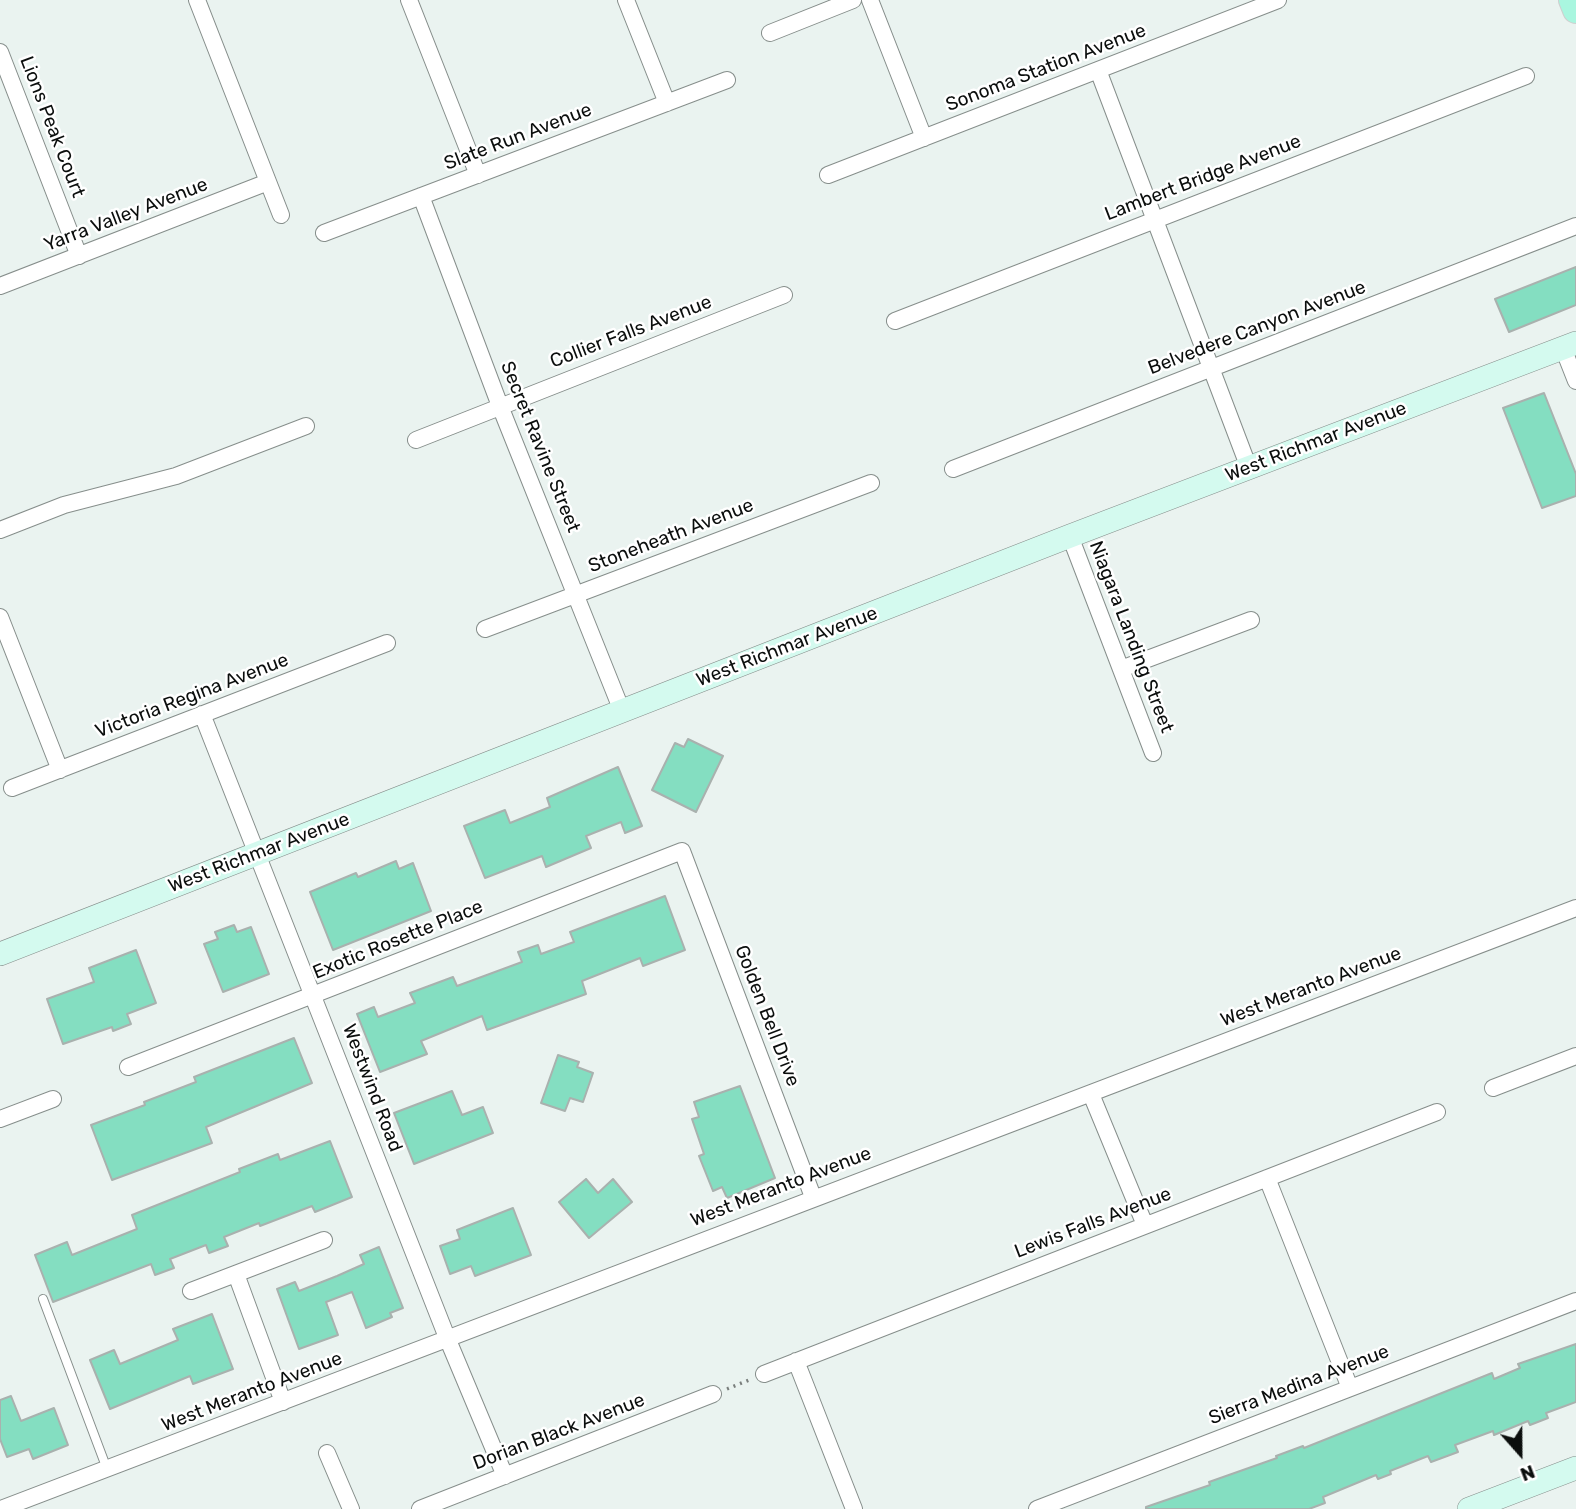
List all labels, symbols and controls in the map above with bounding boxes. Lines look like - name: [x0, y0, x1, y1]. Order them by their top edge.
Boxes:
- street label: Sonoma Station Avenue: [943, 19, 1149, 117]
- street label: Lions Peak Court: [15, 53, 89, 201]
- street label: Slate Run Avenue: [441, 98, 595, 176]
- street label: Lambert Bridge Avenue: [1102, 130, 1304, 226]
- street label: Yarra Valley Avenue: [41, 173, 211, 257]
- street label: Belvedere Canyon Avenue: [1145, 276, 1369, 380]
- street label: Collier Falls Avenue: [547, 291, 715, 373]
- street label: Secret Ravine Street: [495, 358, 585, 536]
- street label: West Richmar Avenue: [1222, 397, 1410, 487]
- street label: Stoneheath Avenue: [585, 494, 757, 578]
- street label: Niagara Landing Street: [1084, 538, 1178, 736]
- street label: West Richmar Avenue: [693, 602, 881, 692]
- street label: Victoria Regina Avenue: [92, 649, 292, 743]
- street label: West Richmar Avenue: [165, 808, 353, 898]
- street label: Exotic Rosette Place: [310, 895, 486, 985]
- street label: Golden Bell Drive: [730, 942, 804, 1090]
- street label: West Meranto Avenue: [1218, 942, 1404, 1032]
- street label: Westwind Road: [337, 1021, 407, 1155]
- street label: West Meranto Avenue: [688, 1142, 874, 1232]
- street label: Lewis Falls Avenue: [1011, 1183, 1175, 1263]
- street label: Sierra Medina Avenue: [1206, 1340, 1392, 1430]
- street label: West Meranto Avenue: [159, 1347, 345, 1437]
- street label: Dorian Black Avenue: [470, 1389, 648, 1475]
- north arrow: [1485, 1418, 1555, 1488]
- text: N: [1517, 1460, 1538, 1486]

